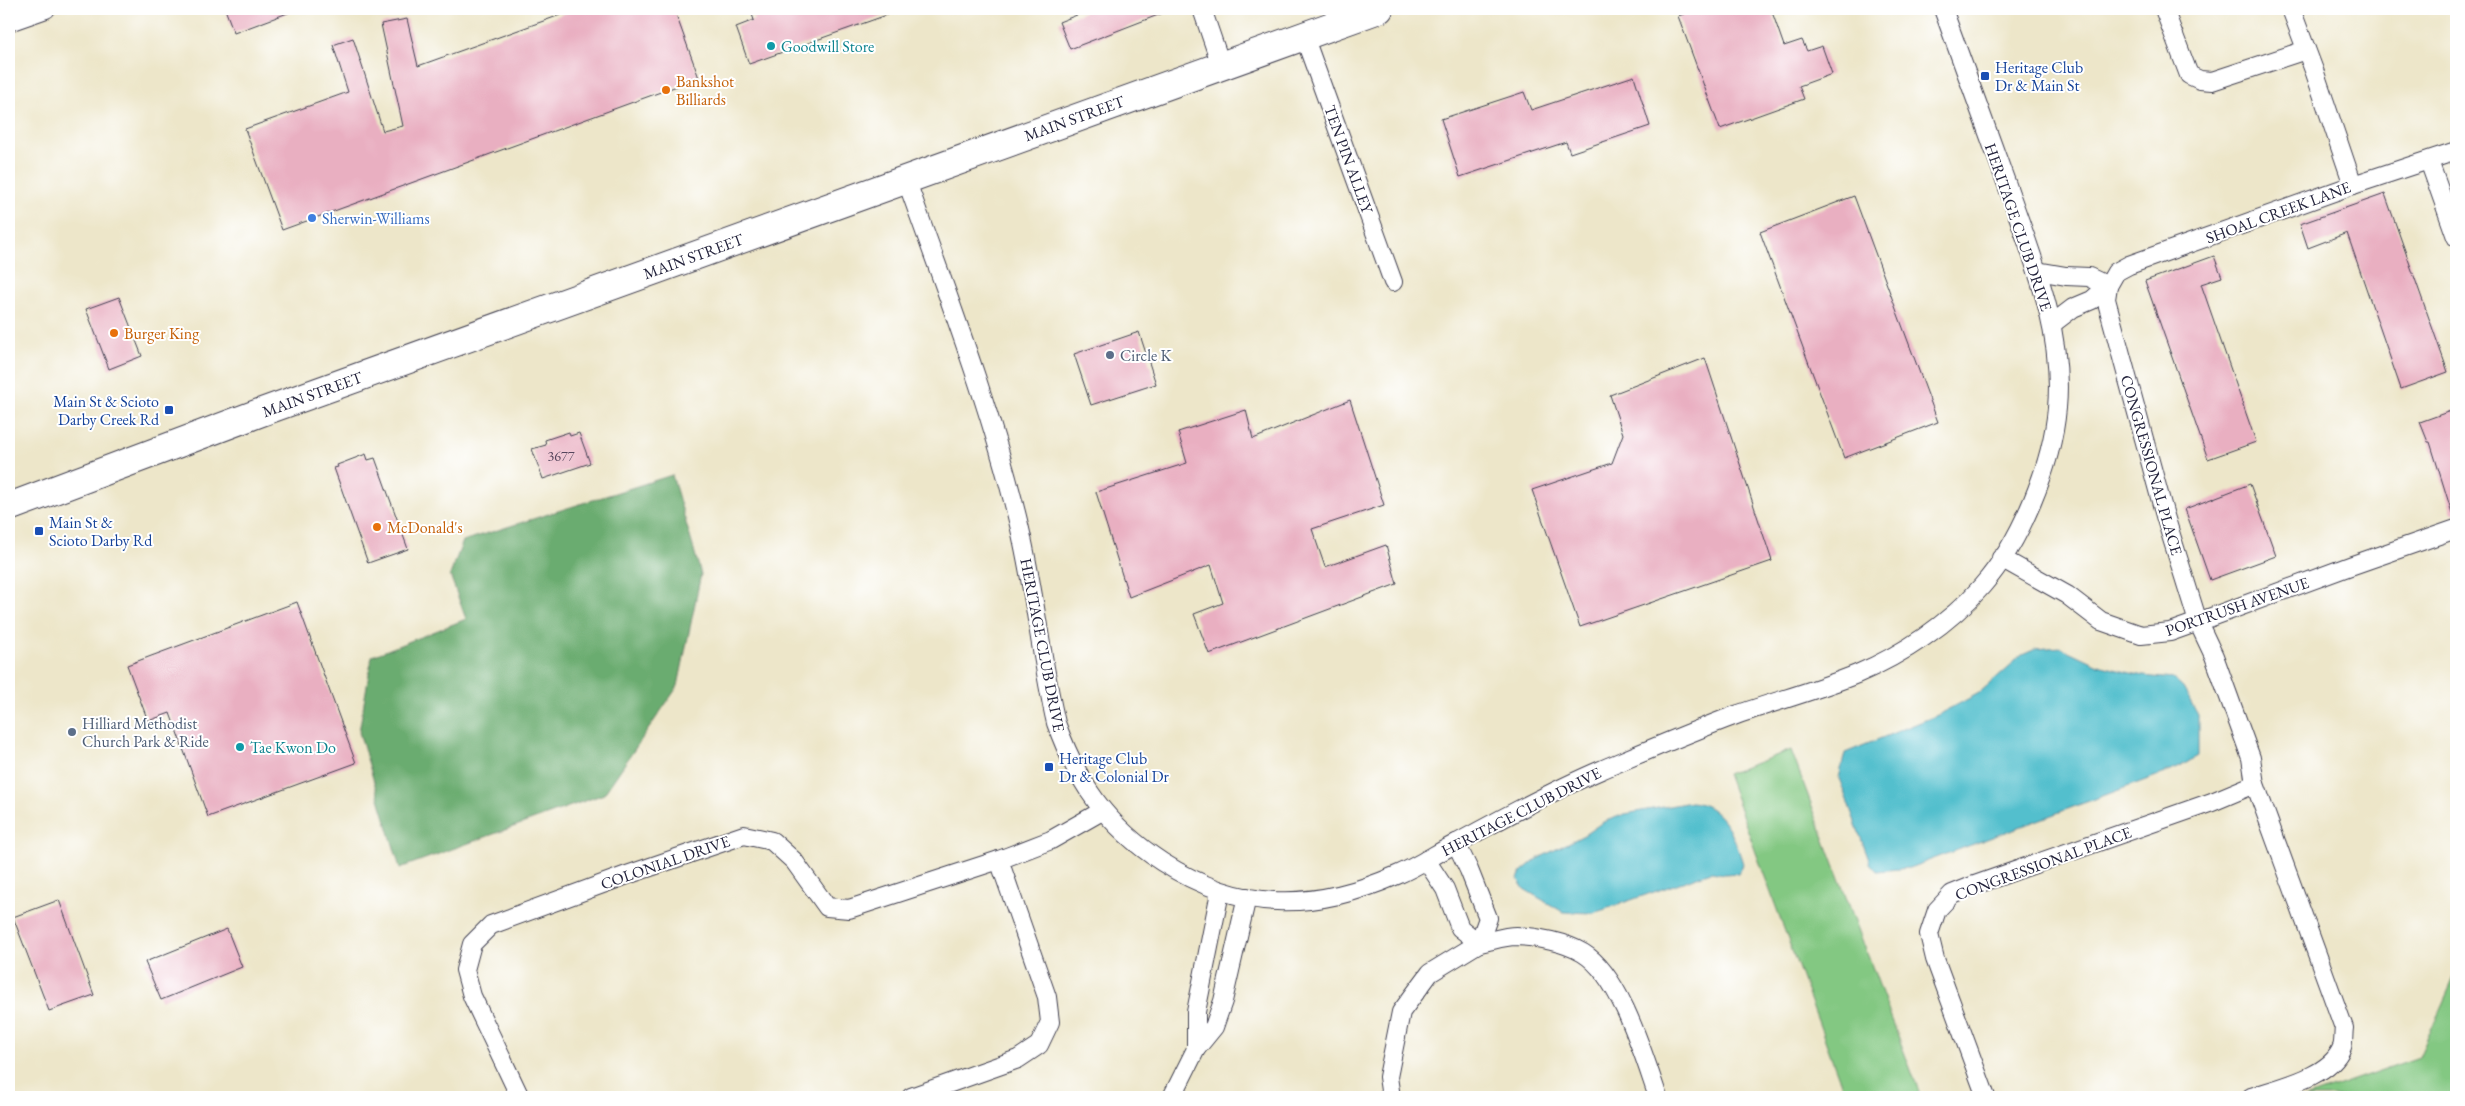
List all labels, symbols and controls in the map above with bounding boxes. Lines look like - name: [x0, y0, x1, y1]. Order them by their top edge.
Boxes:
- place label: Goodwill Store: [781, 36, 874, 57]
- marker: Goodwill Store: [765, 40, 777, 52]
- place label: Heritage Club Dr & Main St: [1995, 57, 2083, 96]
- marker: Heritage Club Dr & Main St: [1979, 70, 1991, 82]
- place label: Bankshot Billiards: [676, 71, 734, 110]
- marker: Bankshot Billiards: [660, 84, 672, 96]
- street label: MAIN STREET: [1021, 91, 1127, 146]
- street label: TEN PIN ALLEY: [1319, 102, 1378, 217]
- street label: HERITAGE CLUB DRIVE: [1980, 140, 2057, 314]
- street label: SHOAL CREEK LANE: [2203, 176, 2354, 248]
- place label: Sherwin-Williams: [322, 208, 430, 229]
- marker: Sherwin-Williams: [306, 212, 318, 224]
- street label: MAIN STREET: [640, 229, 746, 284]
- place label: Burger King: [124, 323, 200, 344]
- marker: Burger King: [108, 327, 120, 339]
- place label: Circle K: [1120, 345, 1172, 366]
- marker: Circle K: [1104, 349, 1116, 361]
- street label: MAIN STREET: [259, 367, 365, 422]
- street label: CONGRESSIONAL PLACE: [2116, 373, 2187, 558]
- place label: Main St & Scioto Darby Creek Rd: [53, 391, 160, 430]
- marker: Main St & Scioto Darby Creek Rd: [163, 404, 175, 416]
- house number: 3677: [548, 447, 575, 465]
- place label: Main St & Scioto Darby Rd: [49, 512, 153, 551]
- place label: McDonald's: [387, 517, 463, 538]
- marker: McDonald's: [371, 521, 383, 533]
- marker: Main St & Scioto Darby Rd: [33, 525, 45, 537]
- street label: HERITAGE CLUB DRIVE: [1015, 556, 1070, 734]
- street label: PORTRUSH AVENUE: [2163, 572, 2312, 641]
- place label: Hilliard Methodist Church Park & Ride: [82, 713, 209, 752]
- marker: Hilliard Methodist Church Park & Ride: [66, 726, 78, 738]
- place label: Tae Kwon Do: [250, 737, 336, 758]
- marker: Tae Kwon Do: [234, 741, 246, 753]
- place label: Heritage Club Dr & Colonial Dr: [1059, 748, 1170, 787]
- marker: Heritage Club Dr & Colonial Dr: [1043, 761, 1055, 773]
- street label: HERITAGE CLUB DRIVE: [1438, 762, 1605, 861]
- street label: CONGRESSIONAL PLACE: [1952, 822, 2134, 905]
- street label: COLONIAL DRIVE: [598, 830, 733, 894]

